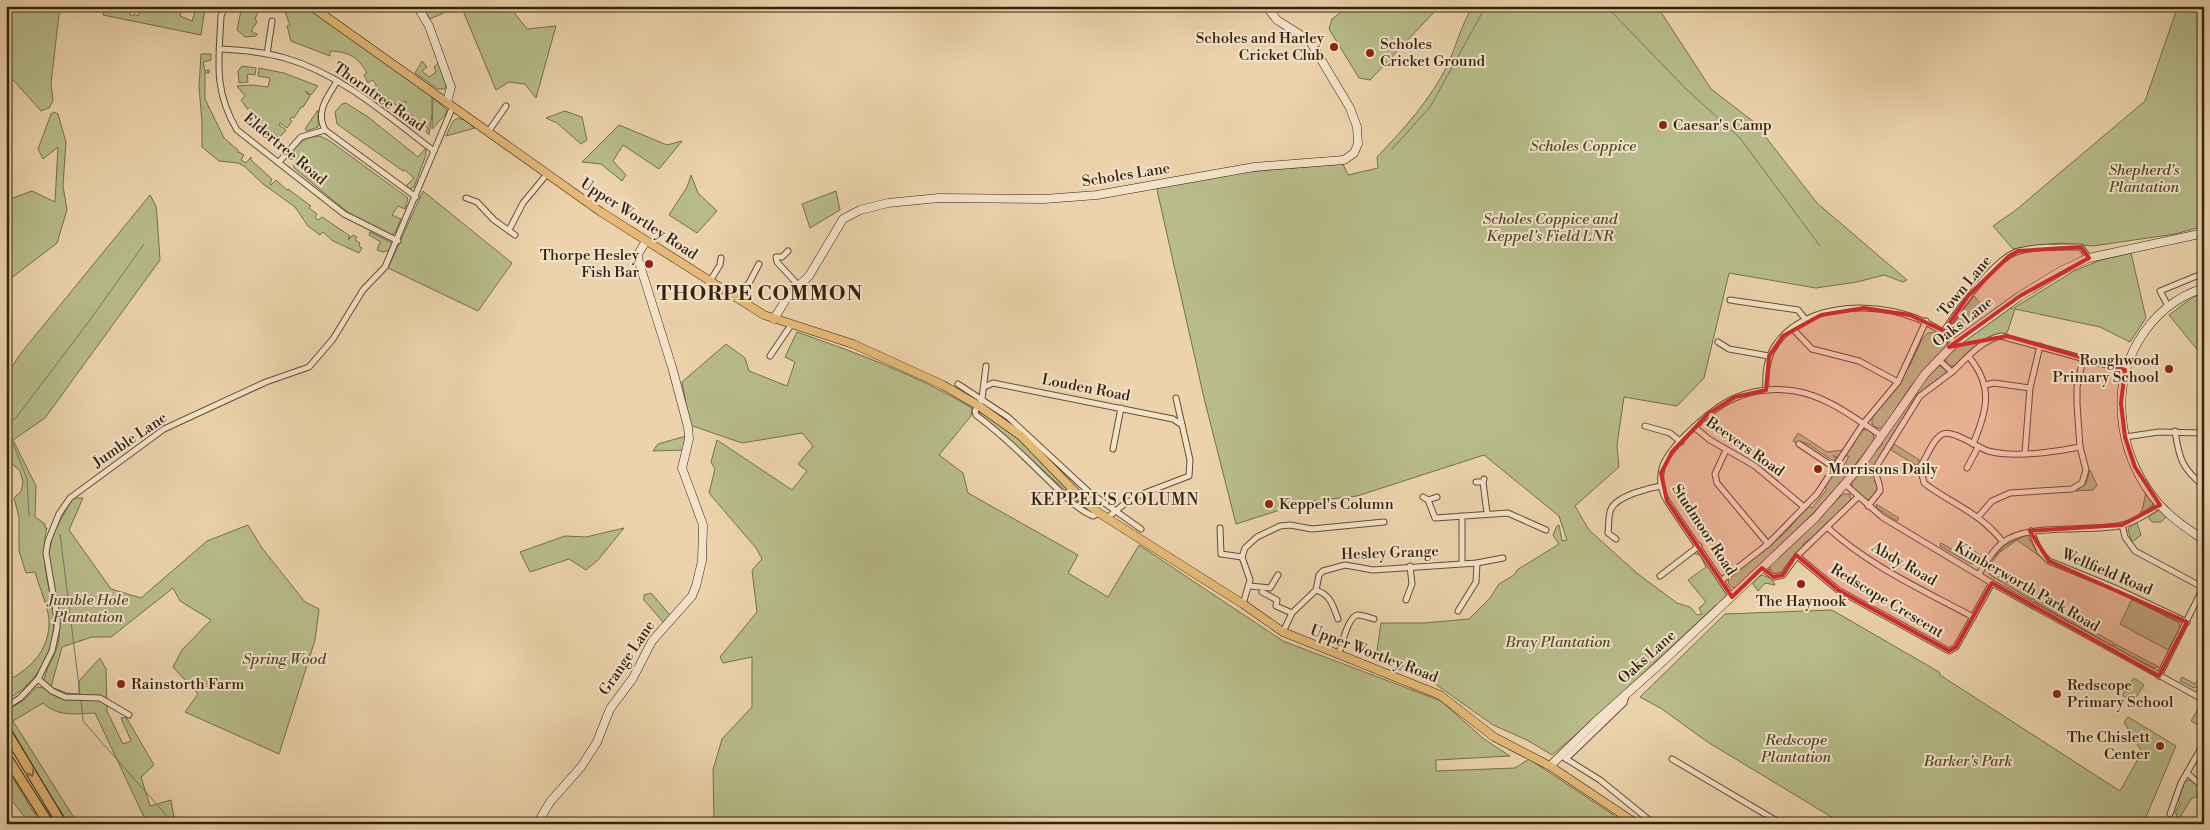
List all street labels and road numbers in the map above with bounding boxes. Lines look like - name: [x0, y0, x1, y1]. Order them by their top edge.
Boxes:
- street label: Thorntree Road: [329, 58, 429, 136]
- street label: Eldertree Road: [240, 109, 331, 190]
- street label: Scholes Lane: [1080, 159, 1172, 191]
- street label: Upper Wortley Road: [577, 174, 702, 264]
- street label: Town Lane: [1934, 252, 1996, 320]
- street label: Oaks Lane: [1929, 293, 1997, 351]
- street label: Louden Road: [1040, 370, 1132, 406]
- street label: Jumble Lane: [88, 408, 171, 472]
- street label: Beevers Road: [1701, 412, 1788, 481]
- street label: Studmoor Road: [1667, 481, 1741, 580]
- street label: Abdy Road: [1867, 537, 1941, 591]
- street label: Kimberworth Park Road: [1951, 538, 2103, 637]
- street label: Hesley Grange: [1341, 542, 1439, 564]
- street label: Wellfield Road: [2058, 544, 2156, 600]
- street label: Redscope Crescent: [1827, 560, 1948, 643]
- street label: Grange Lane: [595, 617, 659, 699]
- street label: Upper Wortley Road: [1307, 621, 1441, 687]
- street label: Oaks Lane: [1614, 626, 1680, 688]

